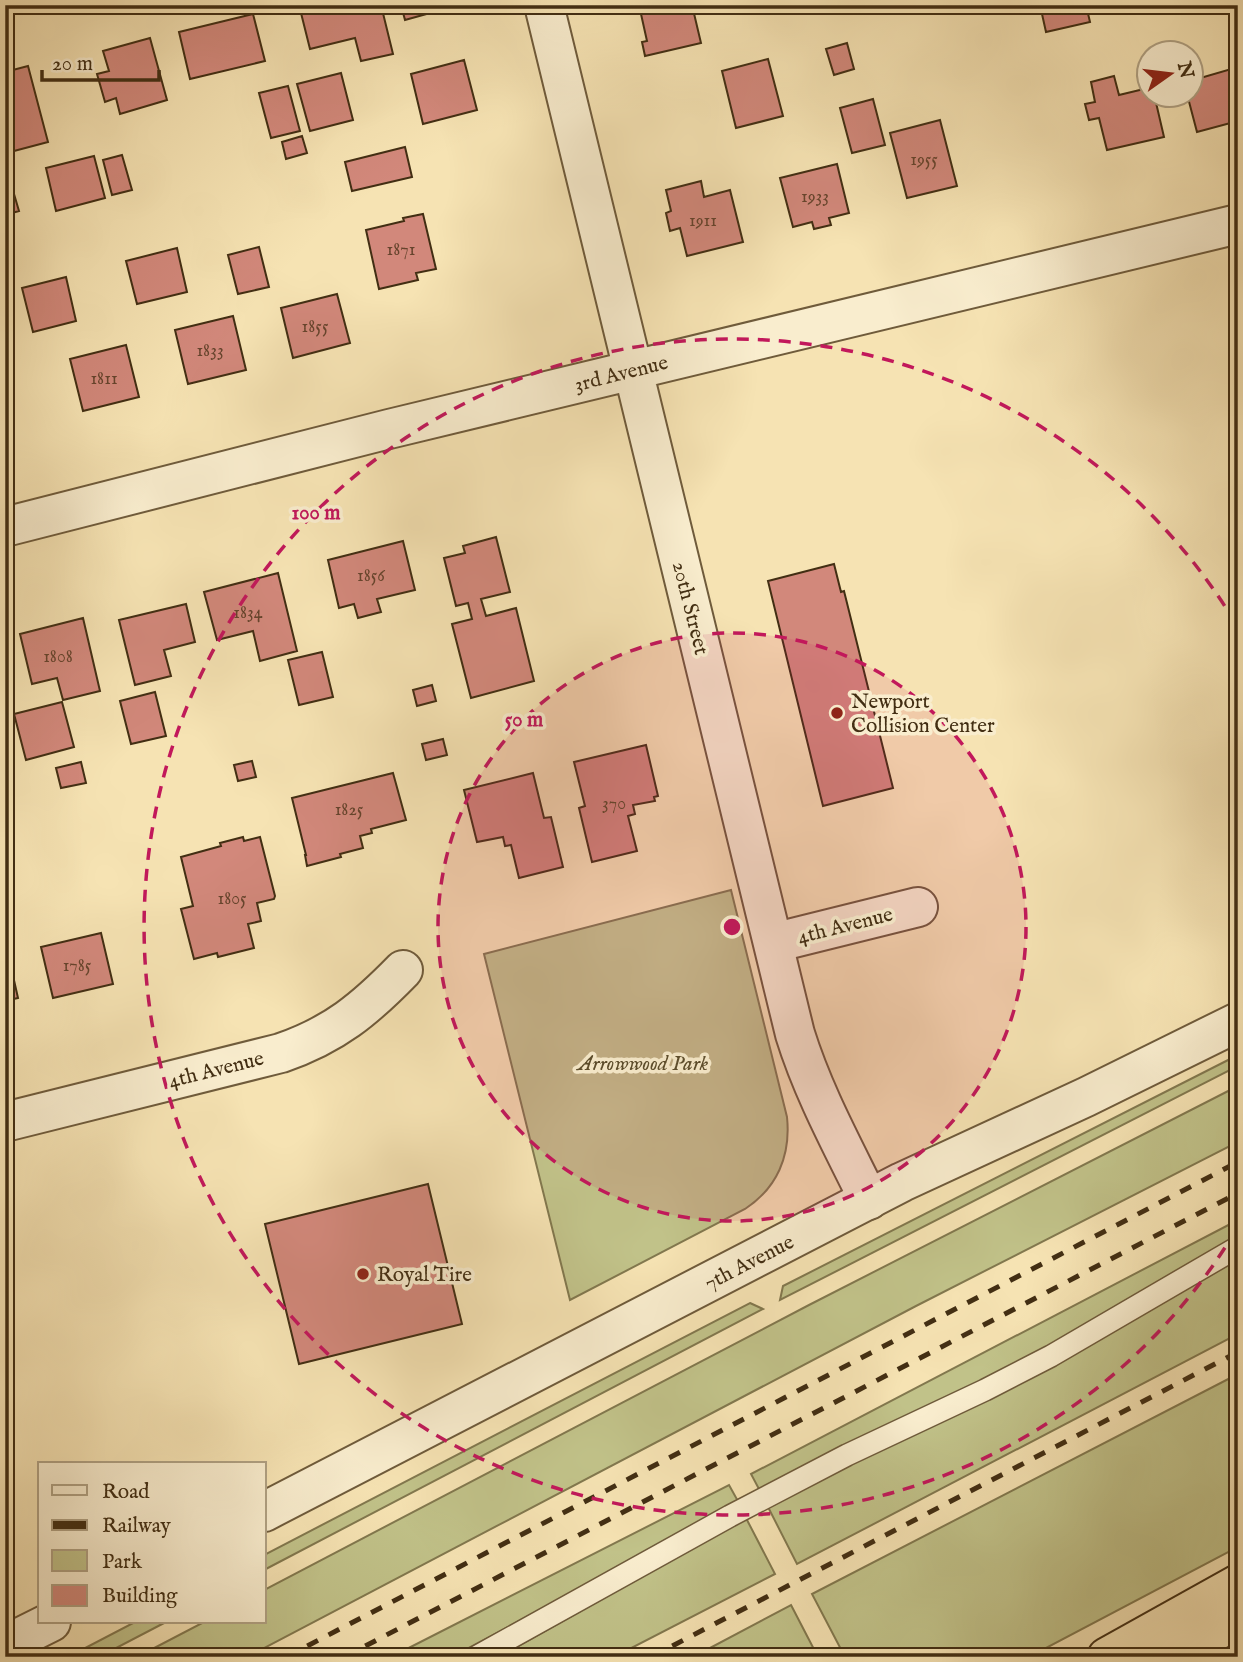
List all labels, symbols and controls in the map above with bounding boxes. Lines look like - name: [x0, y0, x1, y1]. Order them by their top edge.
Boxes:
- scale bar: [42, 38, 159, 82]
- north arrow: [1134, 38, 1204, 108]
- text: 20 m: [52, 51, 93, 78]
- text: N: [1171, 59, 1198, 82]
- house number: 1955: [910, 149, 938, 172]
- house number: 1933: [801, 186, 829, 209]
- house number: 1911: [689, 210, 717, 233]
- house number: 1871: [387, 239, 415, 262]
- house number: 1855: [302, 316, 329, 339]
- house number: 1833: [196, 340, 224, 363]
- street label: 3rd Avenue: [572, 350, 671, 399]
- house number: 1811: [90, 368, 118, 391]
- text: 100 m: [291, 500, 341, 527]
- street label: 20th Street: [665, 559, 714, 658]
- house number: 1856: [357, 565, 385, 588]
- house number: 1834: [233, 602, 263, 625]
- house number: 1808: [43, 646, 73, 669]
- place label: Newport Collision Center: [851, 689, 995, 740]
- marker: Newport Collision Center: [829, 705, 845, 721]
- text: 50 m: [505, 707, 544, 734]
- house number: 370: [602, 793, 626, 816]
- house number: 1825: [335, 799, 364, 822]
- house number: 1805: [217, 888, 247, 911]
- street label: 4th Avenue: [795, 901, 896, 951]
- centre of rings: [720, 915, 744, 939]
- house number: 1785: [63, 955, 92, 978]
- street label: 4th Avenue: [166, 1045, 267, 1095]
- park label: Arrowwood Park: [576, 1051, 709, 1078]
- street label: 7th Avenue: [700, 1229, 799, 1297]
- place label: Royal Tire: [377, 1262, 472, 1289]
- marker: Royal Tire: [355, 1266, 371, 1282]
- legend: [38, 1462, 266, 1624]
- text: Road: [102, 1479, 150, 1506]
- text: Railway: [102, 1513, 172, 1540]
- text: Park: [102, 1549, 143, 1576]
- text: Building: [102, 1583, 178, 1610]

